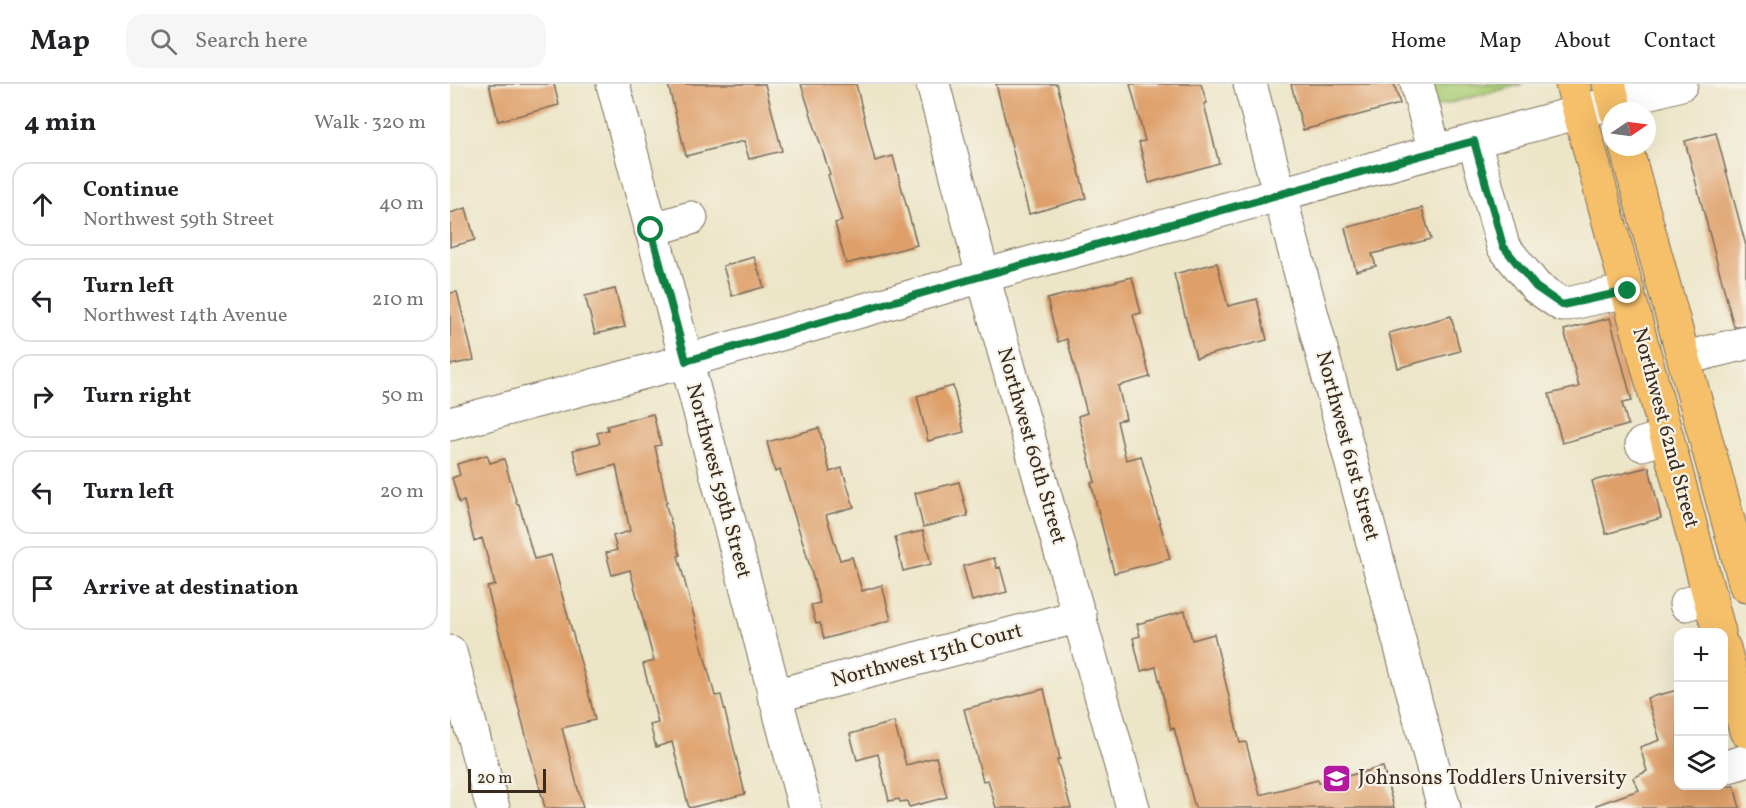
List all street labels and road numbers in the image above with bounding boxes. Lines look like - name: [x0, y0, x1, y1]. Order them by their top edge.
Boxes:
- street label: Northwest 62nd Street: [1624, 324, 1706, 532]
- street label: Northwest 60th Street: [989, 344, 1073, 548]
- street label: Northwest 61st Street: [1308, 348, 1386, 544]
- street label: Northwest 59th Street: [678, 380, 758, 582]
- street label: Northwest 13th Court: [828, 616, 1026, 696]

